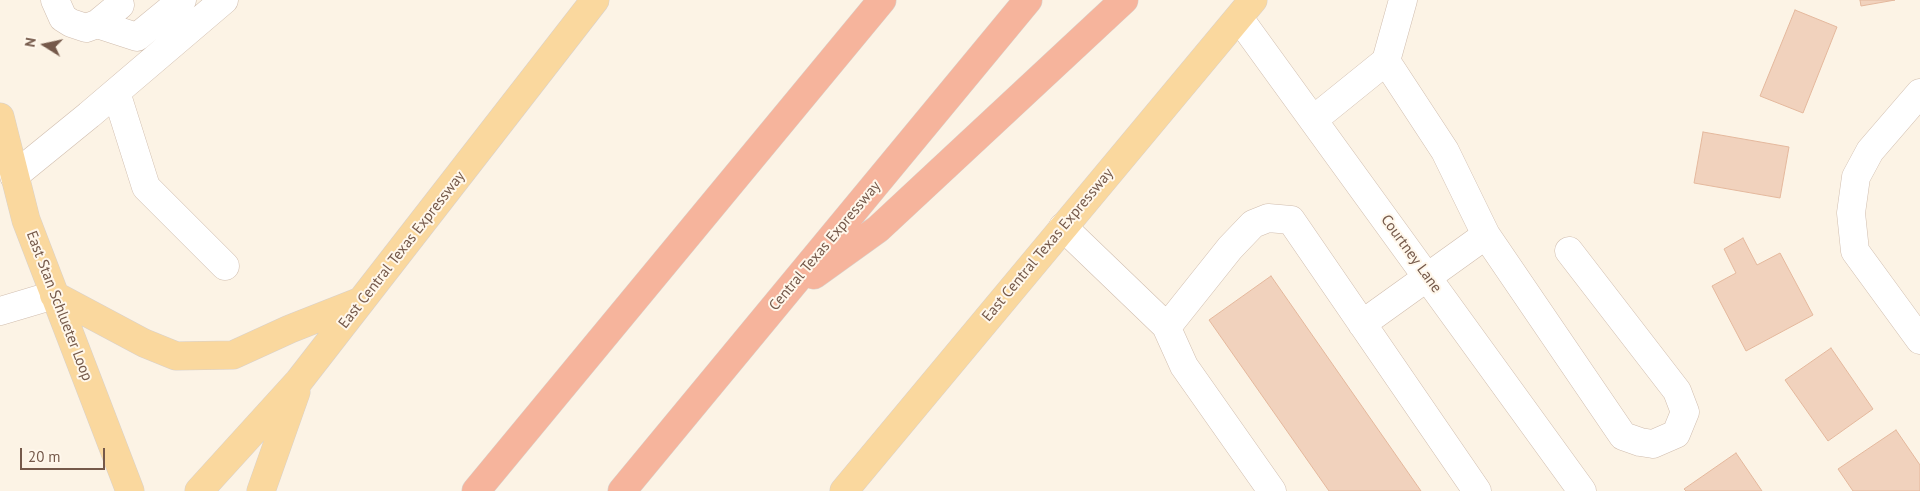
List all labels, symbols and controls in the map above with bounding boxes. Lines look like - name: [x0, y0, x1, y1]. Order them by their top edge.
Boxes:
- north arrow: [20, 20, 70, 70]
- text: N: [21, 36, 40, 48]
- street label: East Central Texas Expressway: [979, 165, 1117, 325]
- street label: East Central Texas Expressway: [335, 168, 469, 332]
- street label: Central Texas Expressway: [765, 178, 885, 314]
- street label: Courtney Lane: [1377, 211, 1445, 297]
- street label: East Stan Schlueter Loop: [22, 228, 96, 384]
- scale bar: [22, 438, 108, 470]
- text: 20 m: [28, 447, 61, 466]

